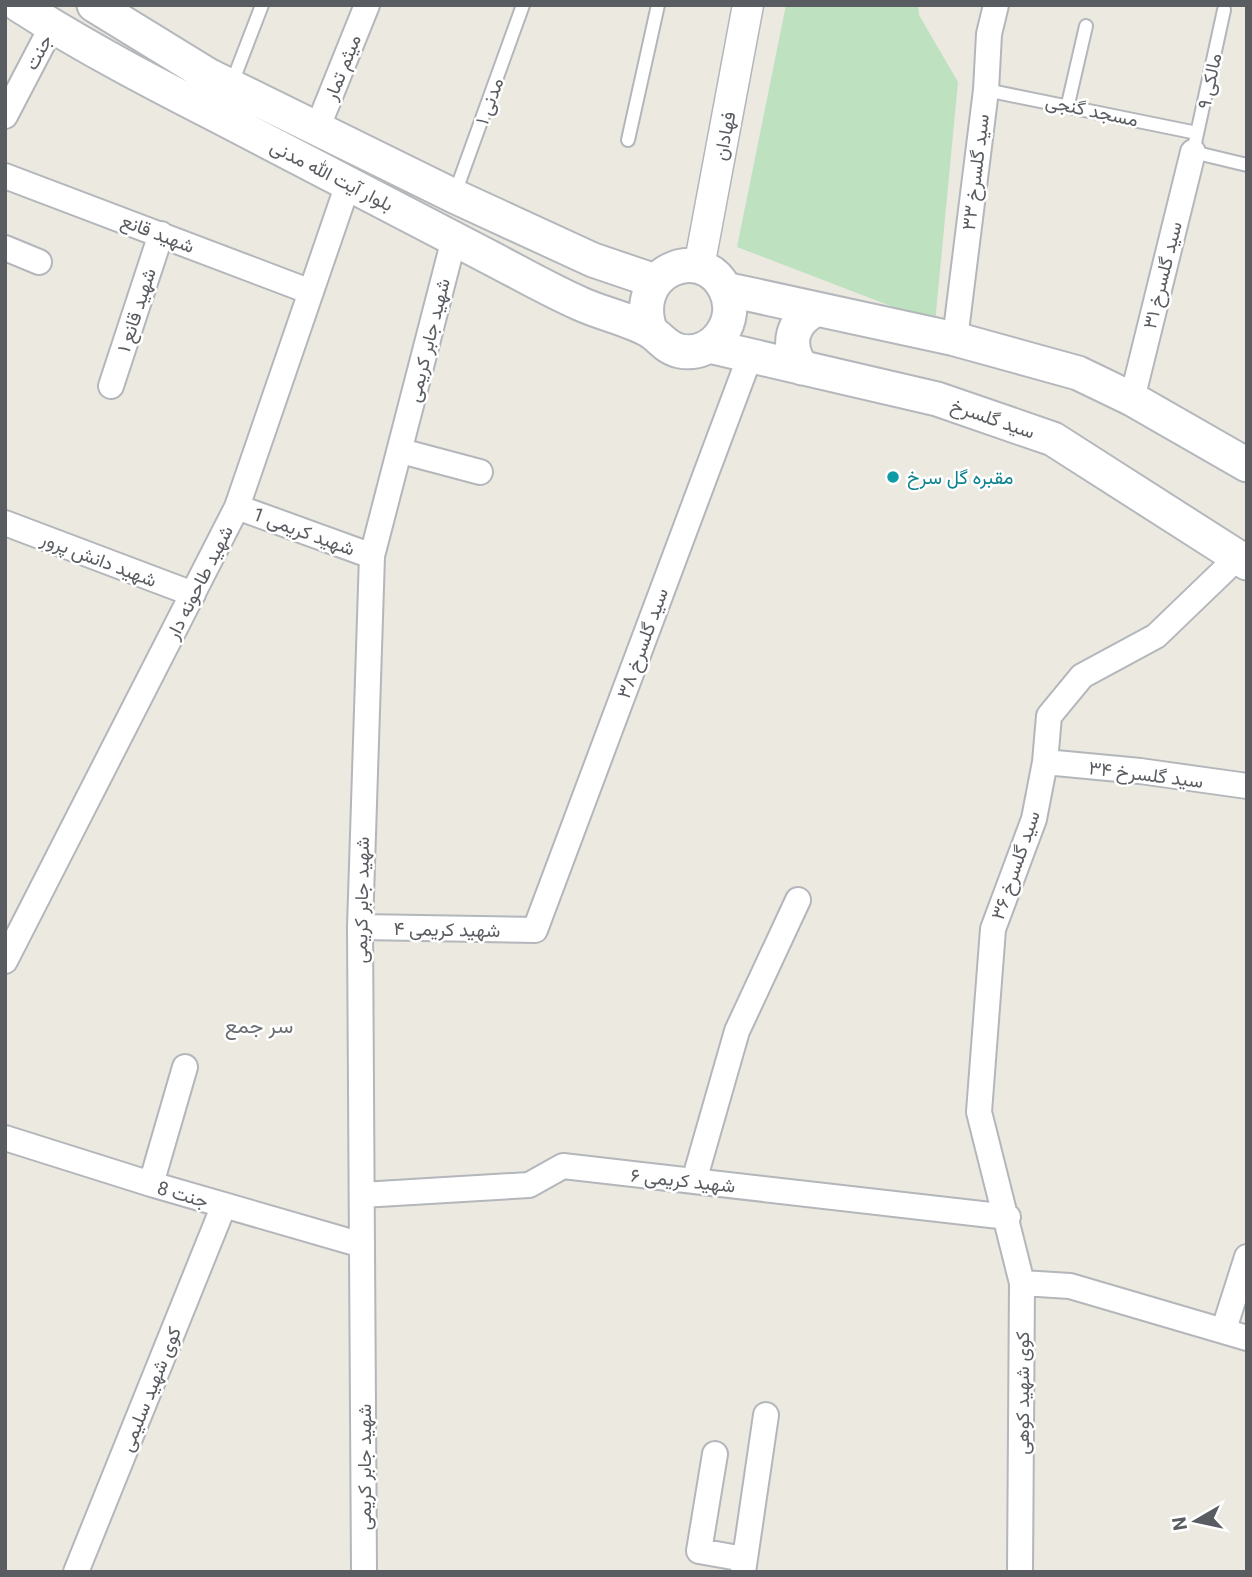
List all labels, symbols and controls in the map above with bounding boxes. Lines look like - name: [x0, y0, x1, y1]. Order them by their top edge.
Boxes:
- street label: جنت: [20, 31, 57, 74]
- street label: میثم تمار: [319, 31, 367, 105]
- street label: مالکی ۹: [1192, 51, 1227, 111]
- street label: مدنی ۱: [470, 75, 509, 128]
- street label: مسجد گنجی: [1044, 89, 1140, 132]
- street label: فهادان: [708, 110, 741, 163]
- street label: سید گلسرخ ۳۳: [957, 113, 995, 232]
- street label: بلوار آیت الله مدنی: [266, 135, 397, 216]
- street label: شهید قانع: [117, 209, 198, 260]
- street label: سید گلسرخ ۳۱: [1138, 219, 1188, 331]
- street label: شهید قانع ۱: [112, 265, 163, 356]
- street label: شهید جابر کریمی: [402, 276, 455, 404]
- street label: سید گلسرخ: [948, 393, 1038, 444]
- place label: مقبره گل سرخ: [907, 466, 1014, 490]
- marker: مقبره گل سرخ: [885, 469, 901, 485]
- street label: شهید کریمی 1: [250, 502, 358, 561]
- street label: شهيد طاحونه دار: [160, 521, 238, 644]
- street label: شهید دانش پرور: [36, 527, 160, 594]
- street label: سید گلسرخ ۳۸: [612, 585, 674, 702]
- street label: سید گلسرخ ۳۴: [1087, 756, 1205, 794]
- street label: سید گلسرخ ۳۶: [986, 808, 1046, 923]
- street label: شهید جابر کریمی: [349, 836, 374, 964]
- street label: شهید کریمی ۴: [393, 917, 501, 942]
- district label: سر جمع: [225, 1014, 293, 1040]
- street label: شهید کریمی ۶: [629, 1164, 737, 1197]
- street label: جنت 8: [155, 1176, 211, 1213]
- street label: کوی شهید سلیمی: [115, 1323, 186, 1455]
- street label: کوی شهید کوهی: [1011, 1331, 1034, 1455]
- street label: شهید جابر کریمی: [353, 1404, 376, 1530]
- north arrow: [1161, 1486, 1231, 1556]
- text: N: [1167, 1515, 1192, 1532]

